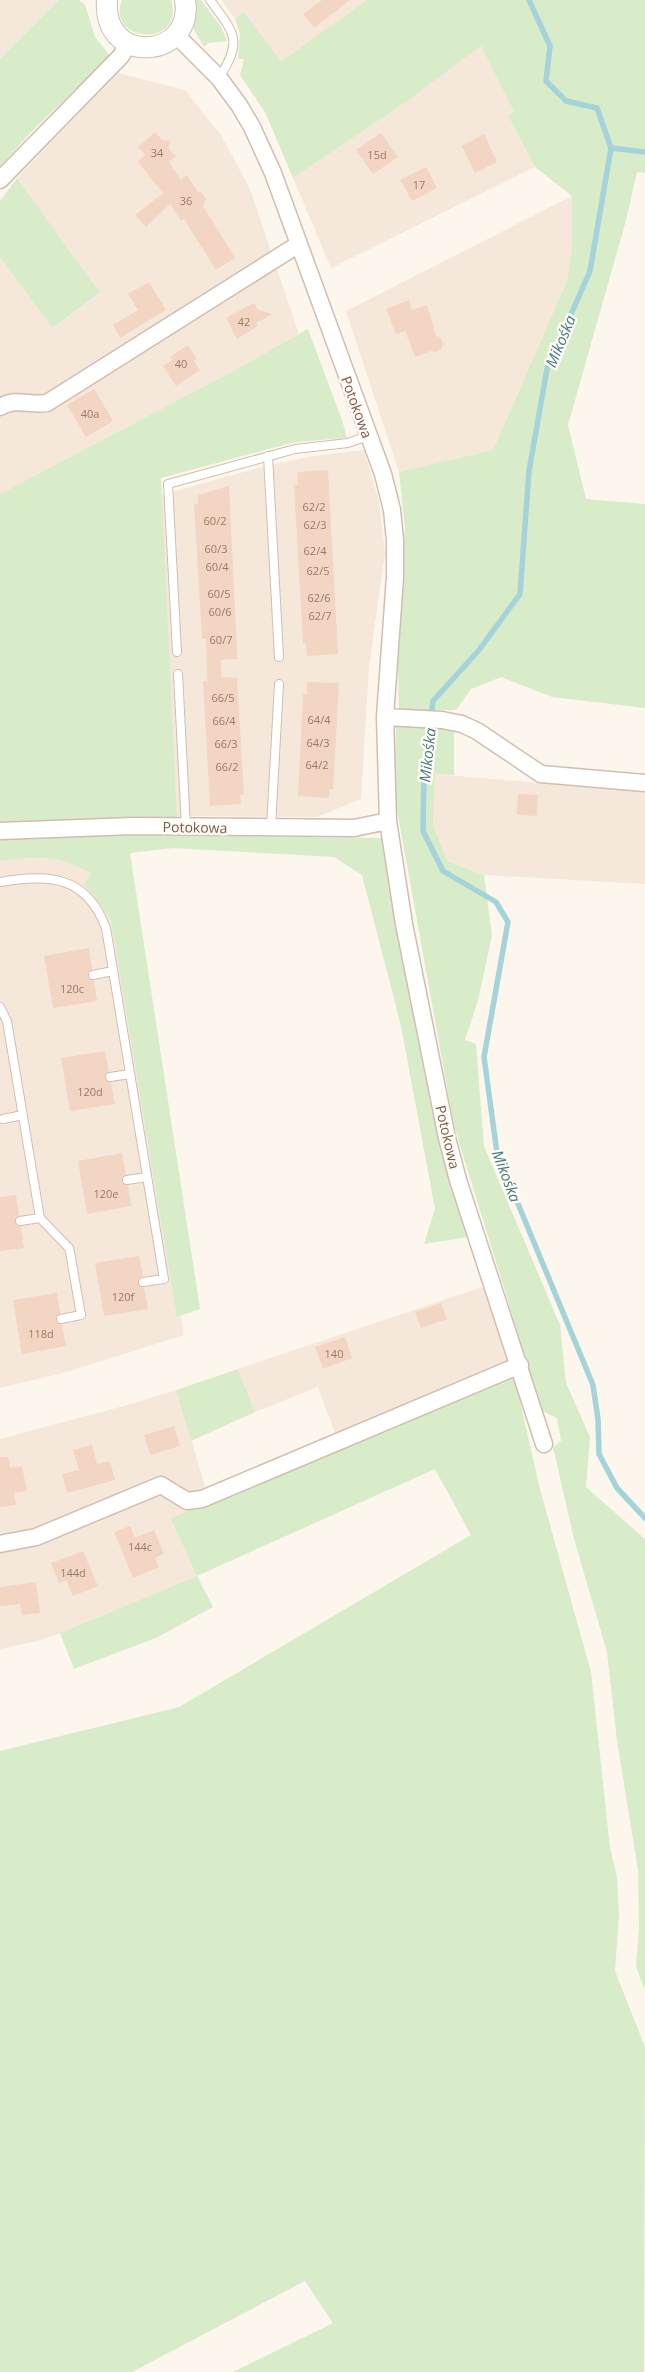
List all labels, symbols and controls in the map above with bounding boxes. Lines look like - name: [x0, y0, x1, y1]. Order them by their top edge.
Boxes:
- house number: 34: [151, 145, 164, 160]
- house number: 15d: [367, 147, 387, 162]
- house number: 17: [413, 177, 425, 192]
- house number: 36: [180, 193, 192, 208]
- water label: Mikośka: [540, 312, 580, 370]
- house number: 42: [238, 314, 250, 329]
- house number: 40: [175, 356, 187, 371]
- street label: Potokowa: [337, 373, 377, 441]
- house number: 40a: [81, 406, 99, 421]
- house number: 62/2: [303, 499, 325, 514]
- house number: 60/2: [204, 513, 226, 528]
- house number: 62/3: [304, 517, 326, 532]
- house number: 60/3: [205, 541, 227, 556]
- house number: 62/4: [304, 543, 327, 558]
- house number: 60/4: [206, 559, 229, 574]
- house number: 62/5: [307, 563, 329, 578]
- house number: 60/5: [208, 586, 230, 601]
- house number: 62/6: [308, 590, 330, 605]
- house number: 60/6: [209, 604, 231, 619]
- house number: 62/7: [309, 608, 331, 623]
- house number: 60/7: [210, 632, 232, 647]
- house number: 66/5: [212, 690, 234, 705]
- house number: 64/4: [308, 712, 331, 727]
- house number: 66/4: [213, 713, 236, 728]
- water label: Mikośka: [414, 726, 440, 783]
- house number: 64/3: [307, 735, 329, 750]
- house number: 66/3: [215, 736, 237, 751]
- house number: 64/2: [306, 757, 328, 772]
- house number: 66/2: [216, 759, 238, 774]
- street label: Potokowa: [163, 817, 227, 837]
- house number: 120c: [60, 981, 84, 996]
- house number: 120d: [77, 1084, 103, 1099]
- street label: Potokowa: [431, 1103, 465, 1171]
- water label: Mikośka: [488, 1147, 526, 1205]
- house number: 120e: [93, 1186, 119, 1201]
- house number: 120f: [112, 1289, 136, 1304]
- house number: 118d: [28, 1326, 54, 1341]
- house number: 140: [325, 1346, 343, 1361]
- house number: 144c: [128, 1539, 152, 1554]
- house number: 144d: [60, 1565, 86, 1580]

